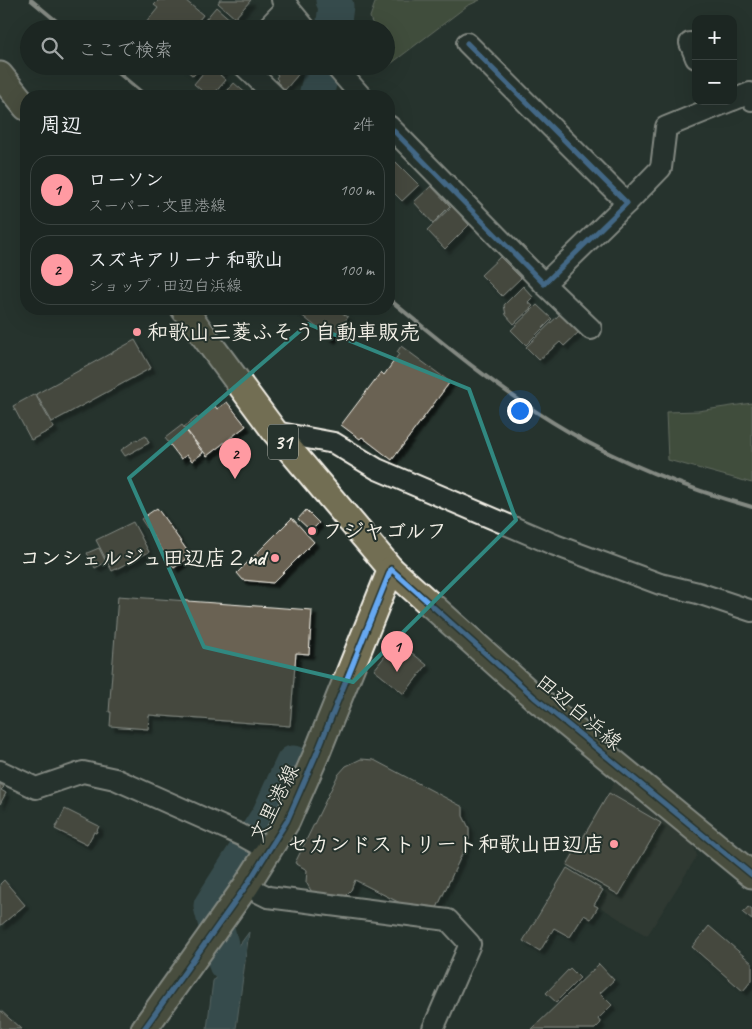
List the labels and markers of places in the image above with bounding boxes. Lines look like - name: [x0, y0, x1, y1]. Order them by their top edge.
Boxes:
- place label: 和歌山三菱ふそう自動車販売: [147, 319, 420, 345]
- marker: 和歌山三菱ふそう自動車販売: [131, 326, 143, 338]
- pin: 2: [219, 438, 251, 479]
- place label: フジヤゴルフ: [322, 518, 447, 544]
- marker: フジヤゴルフ: [306, 525, 318, 537]
- place label: コンシェルジュ田辺店２nd: [19, 545, 269, 571]
- marker: コンシェルジュ田辺店２nd: [269, 552, 281, 564]
- pin: 1: [381, 631, 413, 672]
- place label: セカンドストリート和歌山田辺店: [287, 831, 604, 857]
- marker: セカンドストリート和歌山田辺店: [608, 838, 620, 850]

